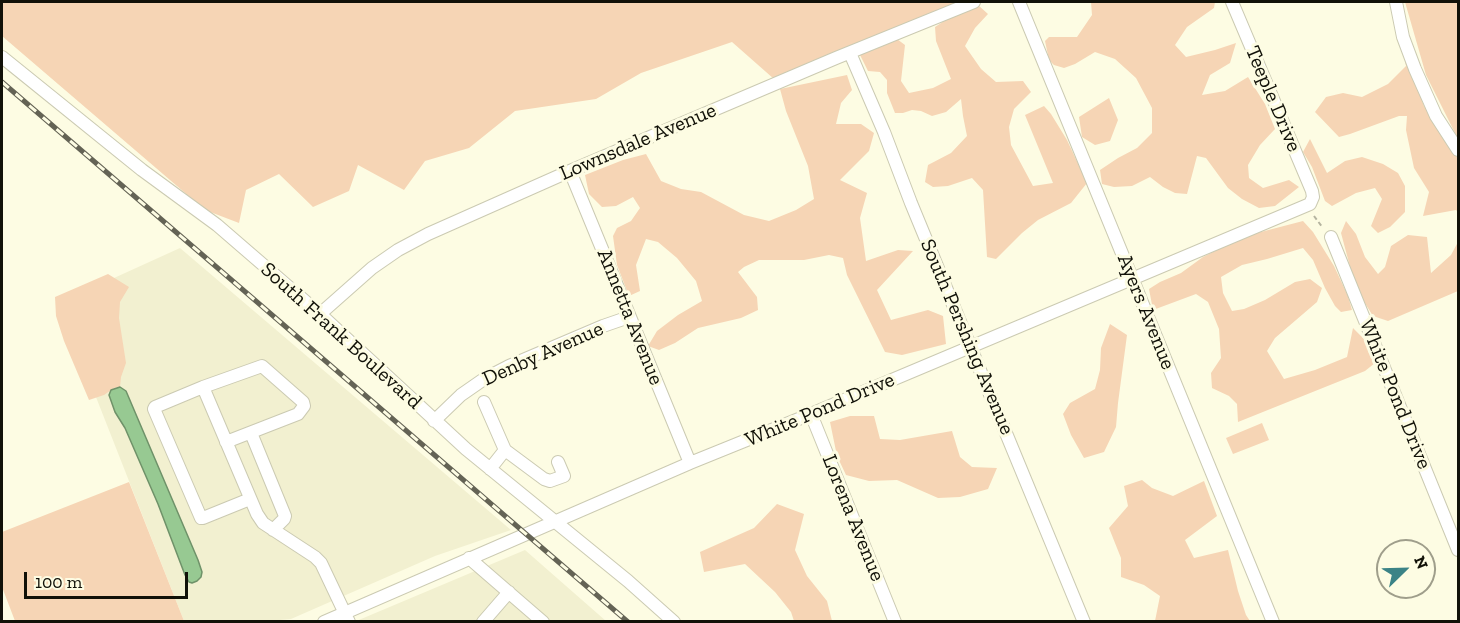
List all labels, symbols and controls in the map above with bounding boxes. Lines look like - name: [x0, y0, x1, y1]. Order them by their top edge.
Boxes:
- street label: Teeple Drive: [1239, 42, 1307, 156]
- street label: Lownsdale Avenue: [556, 98, 720, 186]
- street label: South Pershing Avenue: [914, 235, 1020, 439]
- street label: Annetta Avenue: [591, 245, 669, 389]
- street label: Ayers Avenue: [1111, 251, 1181, 373]
- street label: South Frank Boulevard: [255, 257, 427, 415]
- street label: White Pond Drive: [1353, 315, 1437, 473]
- street label: Denby Avenue: [479, 316, 607, 392]
- street label: White Pond Drive: [742, 367, 898, 453]
- street label: Lorena Avenue: [816, 451, 890, 585]
- north arrow: [1376, 539, 1436, 599]
- text: N: [1410, 553, 1432, 572]
- scale bar: [27, 560, 190, 598]
- text: 100 m: [35, 571, 82, 593]

